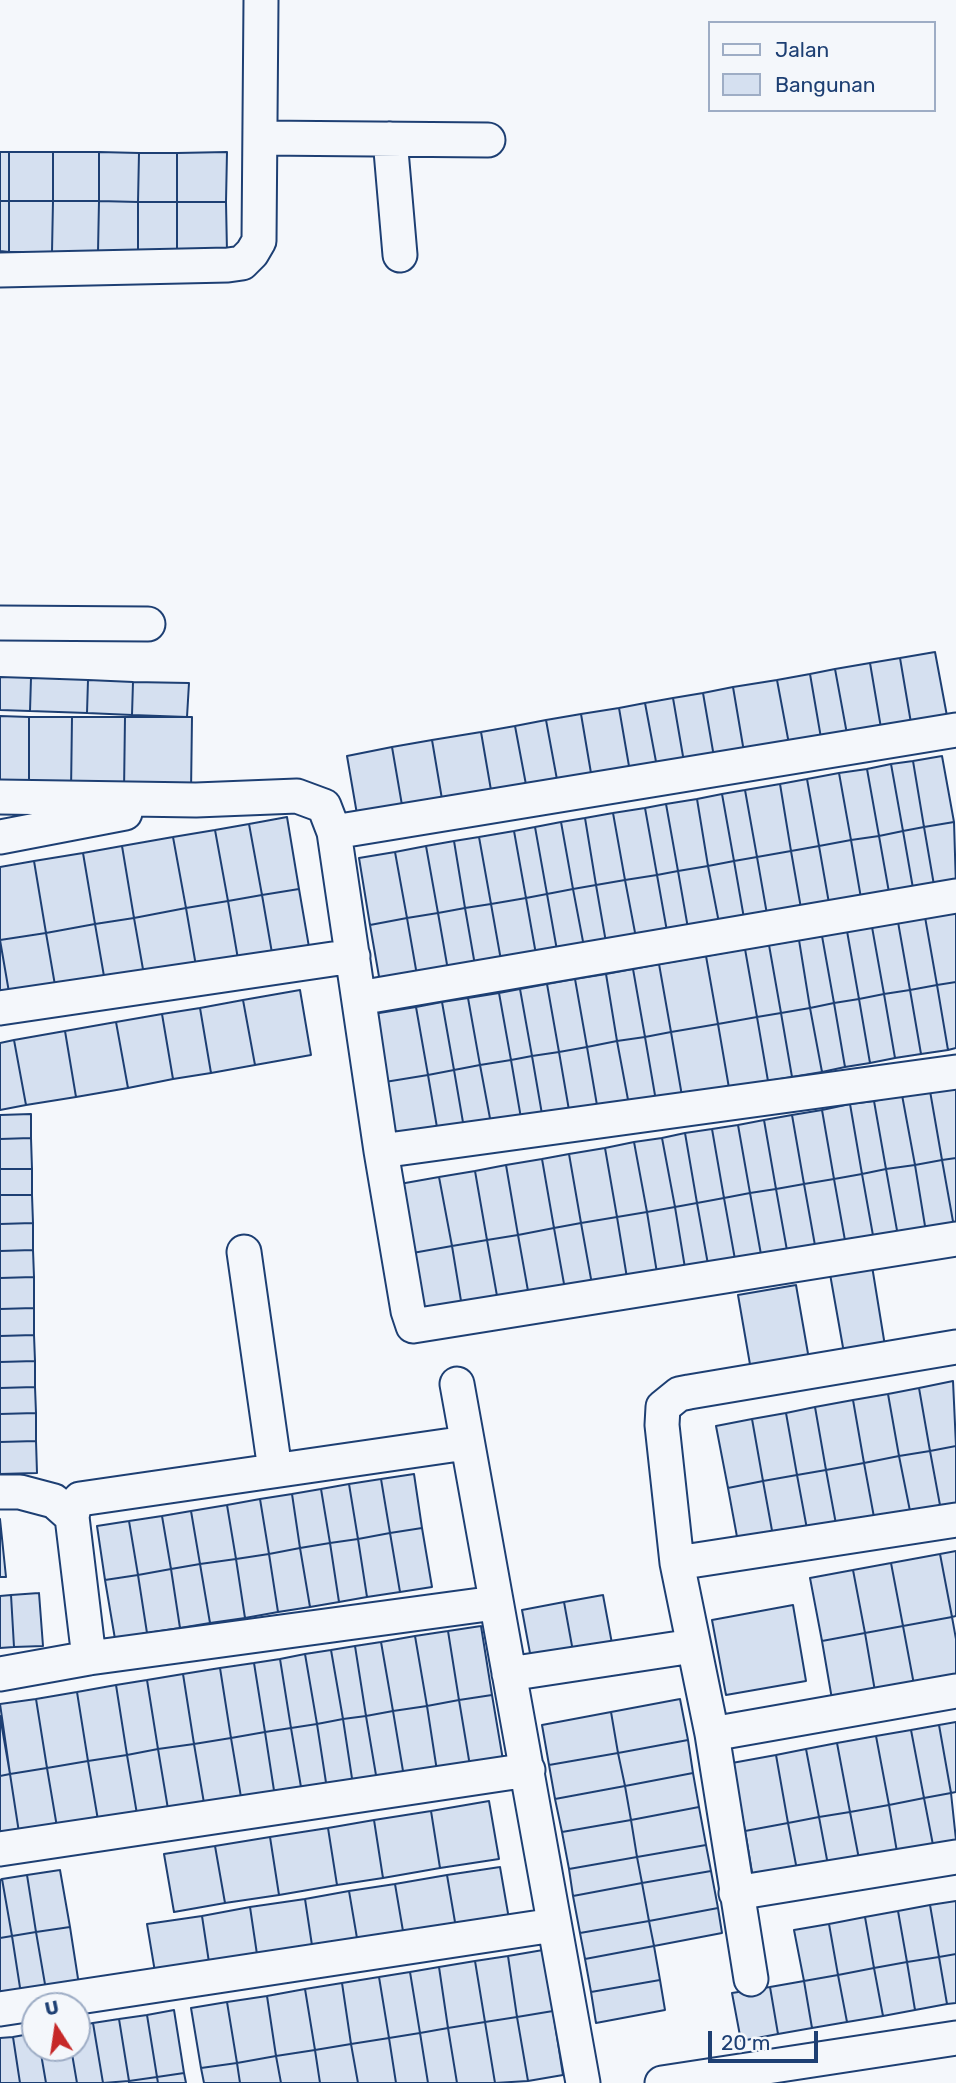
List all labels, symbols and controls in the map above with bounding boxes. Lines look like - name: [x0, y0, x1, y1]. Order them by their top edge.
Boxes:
- legend: [708, 21, 935, 112]
- text: Jalan: [775, 37, 829, 62]
- text: Bangunan: [775, 72, 876, 97]
- north arrow: [21, 1992, 91, 2062]
- text: U: [43, 1995, 61, 2021]
- scale bar: [711, 2016, 821, 2060]
- text: 20 m: [721, 2030, 770, 2055]

